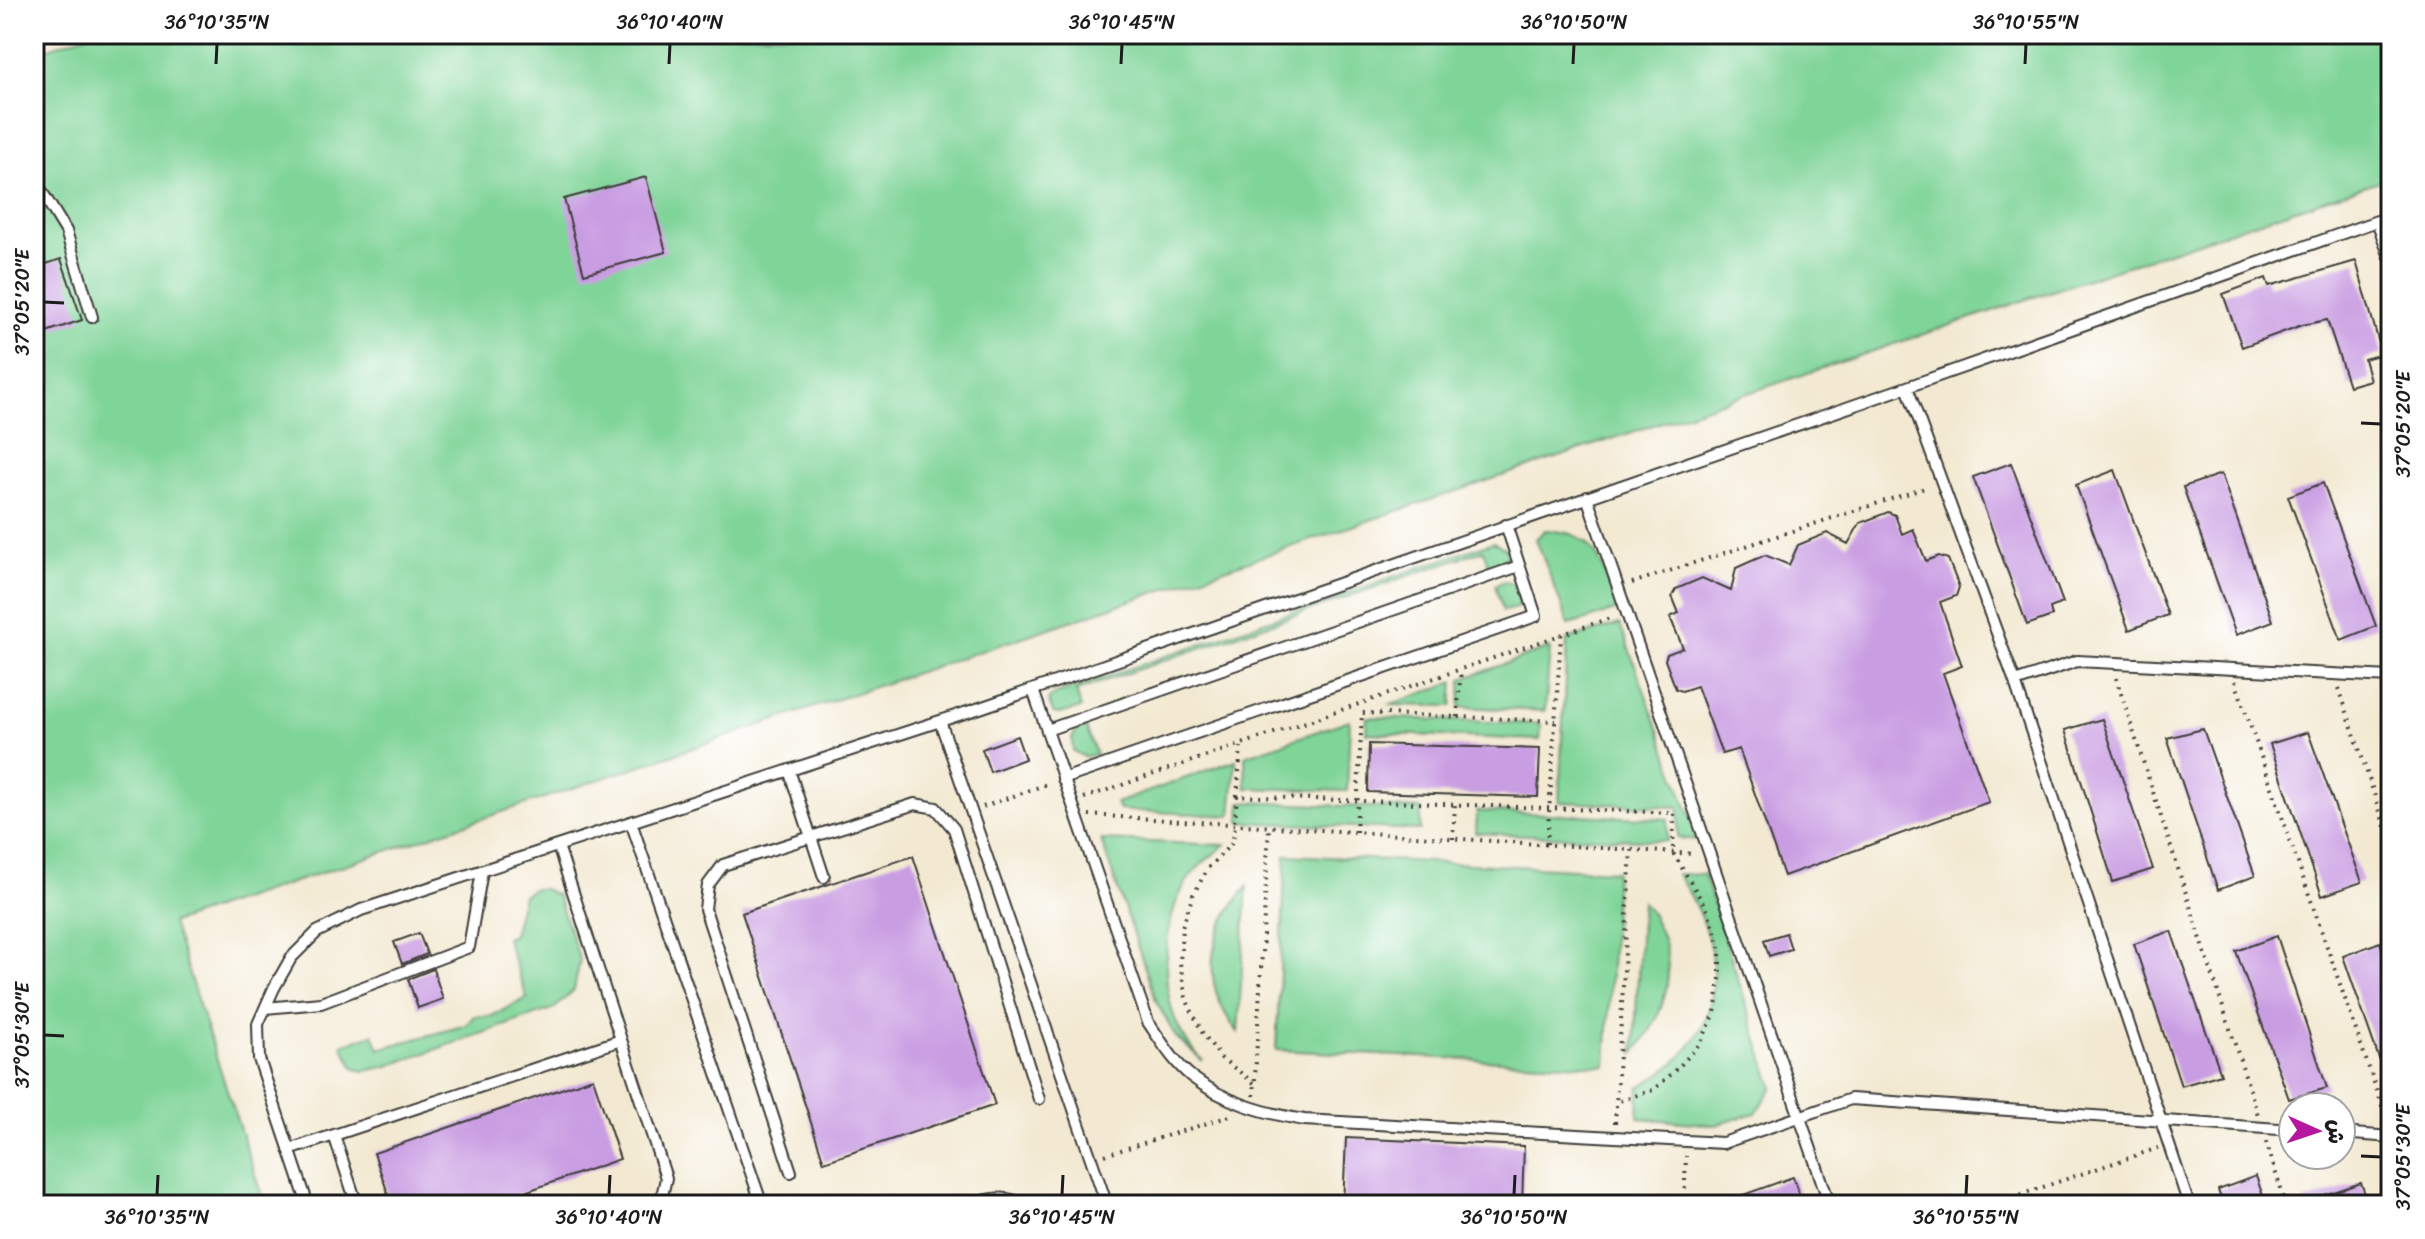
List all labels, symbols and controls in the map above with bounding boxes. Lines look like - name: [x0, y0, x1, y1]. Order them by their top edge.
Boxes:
- text: 36°10'35"N: [165, 5, 270, 40]
- text: 36°10'40"N: [617, 5, 724, 40]
- text: 36°10'45"N: [1069, 5, 1175, 40]
- text: 36°10'50"N: [1521, 5, 1627, 40]
- text: 36°10'55"N: [1973, 5, 2079, 40]
- text: 37°05'20"E: [5, 247, 40, 355]
- text: 37°05'20"E: [2386, 369, 2421, 477]
- text: 37°05'30"E: [5, 980, 40, 1088]
- north arrow: [2277, 1091, 2357, 1171]
- text: 37°05'30"E: [2386, 1102, 2421, 1210]
- text: ش: [2316, 1119, 2357, 1145]
- text: 36°10'35"N: [105, 1200, 210, 1235]
- text: 36°10'40"N: [556, 1200, 663, 1235]
- text: 36°10'45"N: [1009, 1200, 1115, 1235]
- text: 36°10'50"N: [1461, 1200, 1567, 1235]
- text: 36°10'55"N: [1913, 1200, 2019, 1235]

